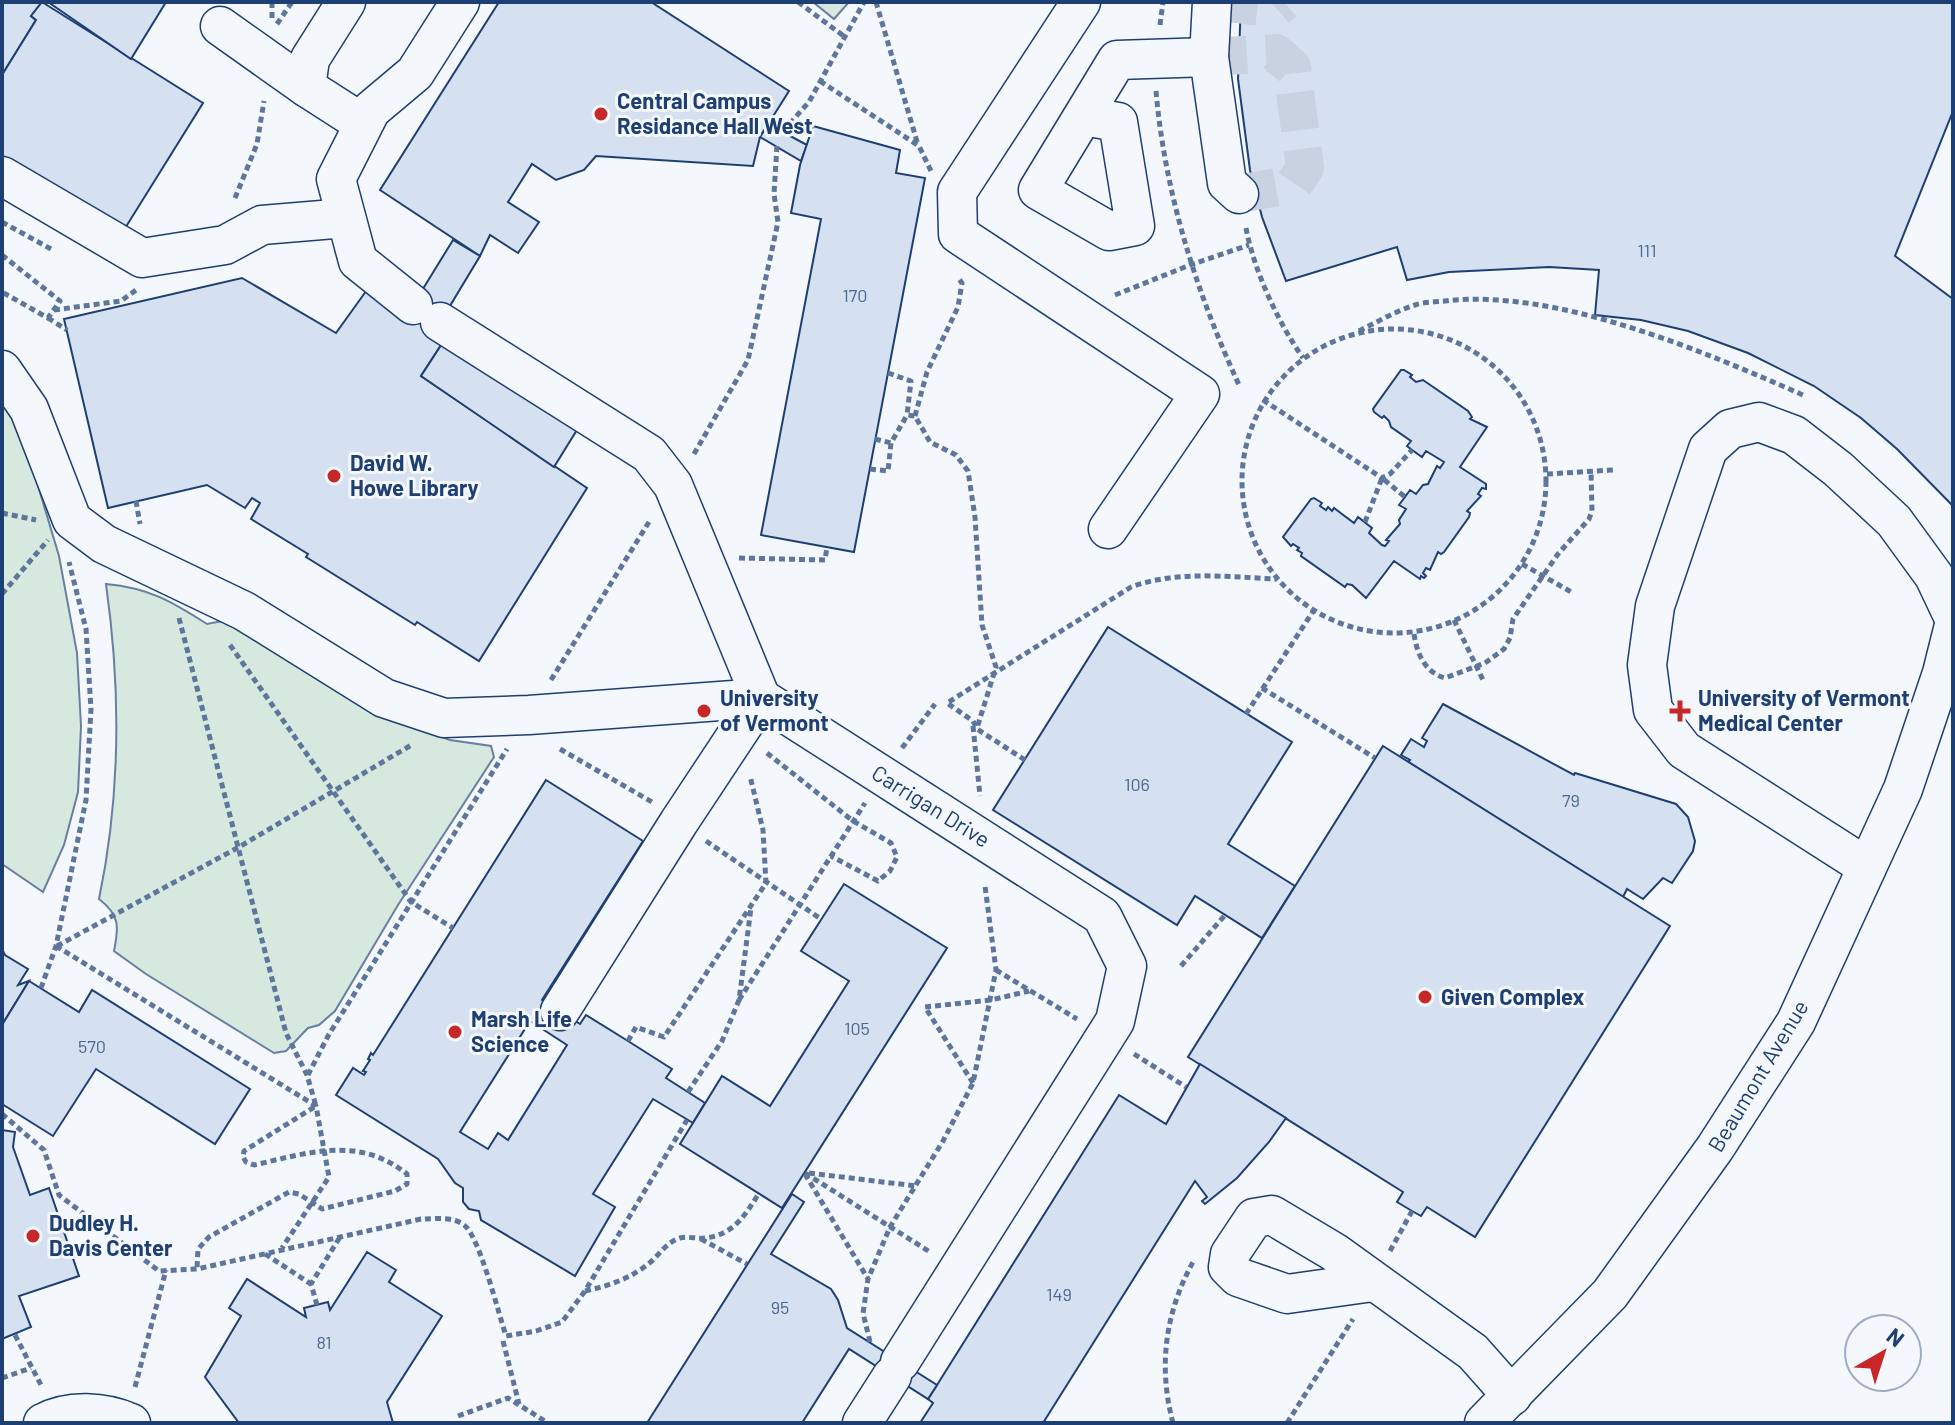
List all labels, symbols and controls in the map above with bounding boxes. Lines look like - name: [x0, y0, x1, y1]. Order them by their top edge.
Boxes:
- place label: Central Campus Residance Hall West: [617, 87, 813, 138]
- marker: Central Campus Residance Hall West: [592, 105, 610, 123]
- house number: 111: [1637, 239, 1657, 261]
- house number: 170: [843, 284, 867, 306]
- place label: David W. Howe Library: [350, 449, 479, 500]
- marker: David W. Howe Library: [325, 467, 343, 485]
- place label: University of Vermont: [720, 684, 829, 735]
- place label: University of Vermont Medical Center: [1698, 684, 1910, 735]
- marker: University of Vermont Medical Center: [1669, 700, 1691, 722]
- marker: University of Vermont: [695, 702, 713, 720]
- street label: Carrigan Drive: [868, 759, 995, 852]
- house number: 106: [1124, 773, 1150, 795]
- house number: 79: [1562, 789, 1580, 811]
- place label: Given Complex: [1441, 983, 1585, 1009]
- marker: Given Complex: [1416, 988, 1434, 1006]
- street label: Beaumont Avenue: [1702, 995, 1813, 1156]
- place label: Marsh Life Science: [471, 1005, 572, 1056]
- house number: 105: [844, 1017, 870, 1039]
- marker: Marsh Life Science: [446, 1023, 464, 1041]
- house number: 570: [78, 1035, 106, 1057]
- place label: Dudley H. Davis Center: [49, 1209, 173, 1260]
- marker: Dudley H. Davis Center: [24, 1227, 42, 1245]
- house number: 149: [1046, 1283, 1072, 1305]
- house number: 95: [771, 1296, 789, 1318]
- north arrow: [1843, 1313, 1923, 1393]
- text: N: [1882, 1322, 1910, 1351]
- house number: 81: [316, 1331, 332, 1353]

